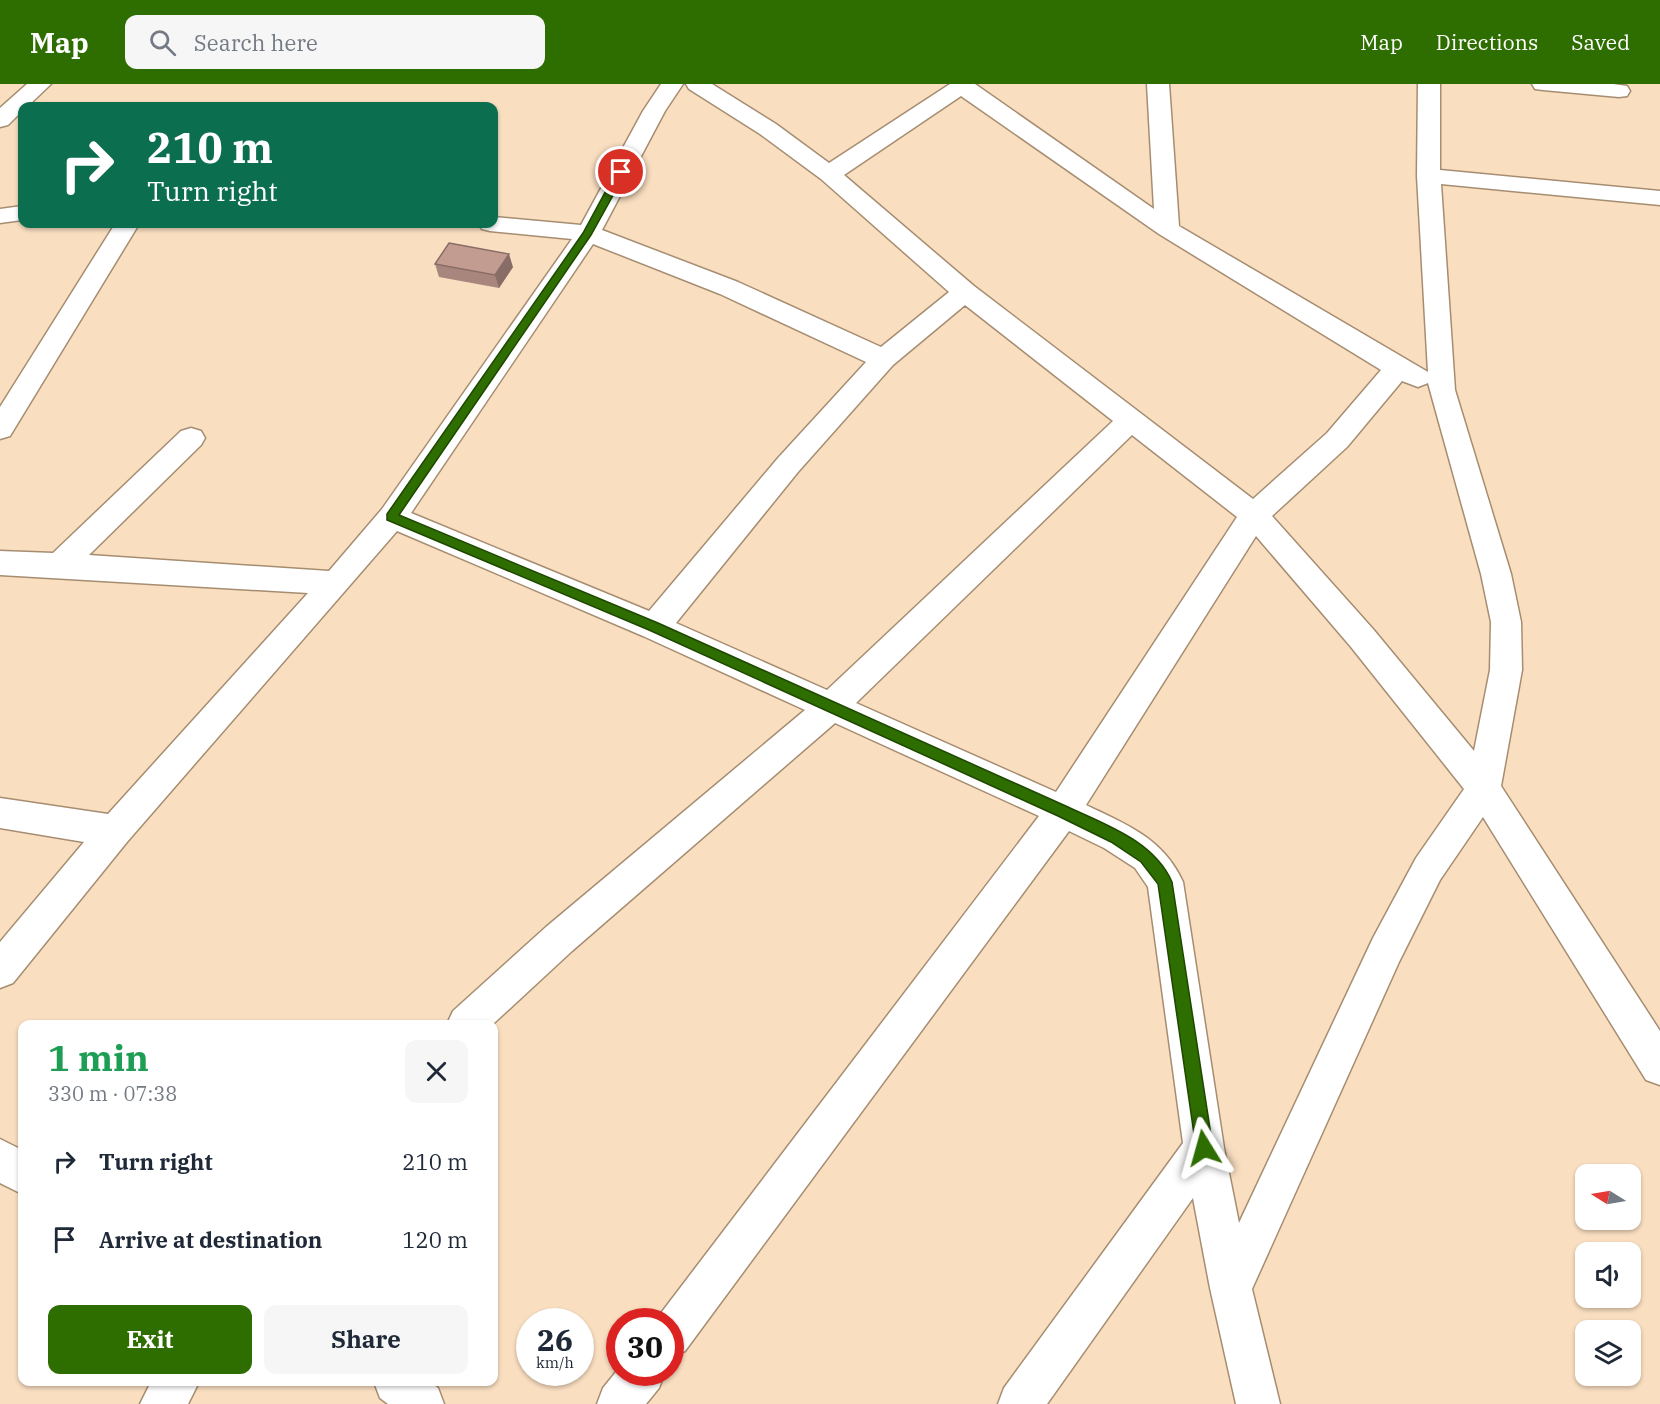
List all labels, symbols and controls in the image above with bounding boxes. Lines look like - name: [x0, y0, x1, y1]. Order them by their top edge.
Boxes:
- search box: [125, 15, 545, 69]
- text: Map: [30, 24, 89, 61]
- icon: search: [146, 26, 179, 59]
- text: Search here: [194, 28, 318, 57]
- text: Map: [1360, 28, 1403, 56]
- text: Directions: [1436, 28, 1538, 56]
- text: Saved: [1571, 28, 1630, 56]
- text: 210 m: [147, 120, 273, 175]
- icon: right: [48, 126, 126, 204]
- pin: [595, 146, 646, 197]
- icon: arrive: [604, 155, 637, 188]
- text: Turn right: [147, 173, 278, 208]
- text: 1 min: [48, 1034, 149, 1081]
- button: close: [405, 1040, 468, 1103]
- text: 330 m · 07:38: [48, 1080, 177, 1107]
- position arrow: [1172, 1116, 1236, 1180]
- icon: right: [48, 1145, 81, 1178]
- text: Turn right: [99, 1147, 213, 1176]
- text: 210 m: [402, 1147, 468, 1176]
- north arrow: [1575, 1164, 1641, 1230]
- map controls: [1575, 1164, 1641, 1386]
- icon: arrive: [48, 1223, 81, 1256]
- text: Arrive at destination: [99, 1225, 322, 1254]
- text: 120 m: [402, 1225, 468, 1254]
- button: sound: [1575, 1242, 1641, 1308]
- button: Exit: [48, 1305, 252, 1374]
- button: Share: [264, 1305, 468, 1374]
- speed limit sign: 30: [606, 1308, 684, 1386]
- text: 26: [537, 1320, 573, 1359]
- button: layers: [1575, 1320, 1641, 1386]
- text: km/h: [536, 1353, 574, 1372]

